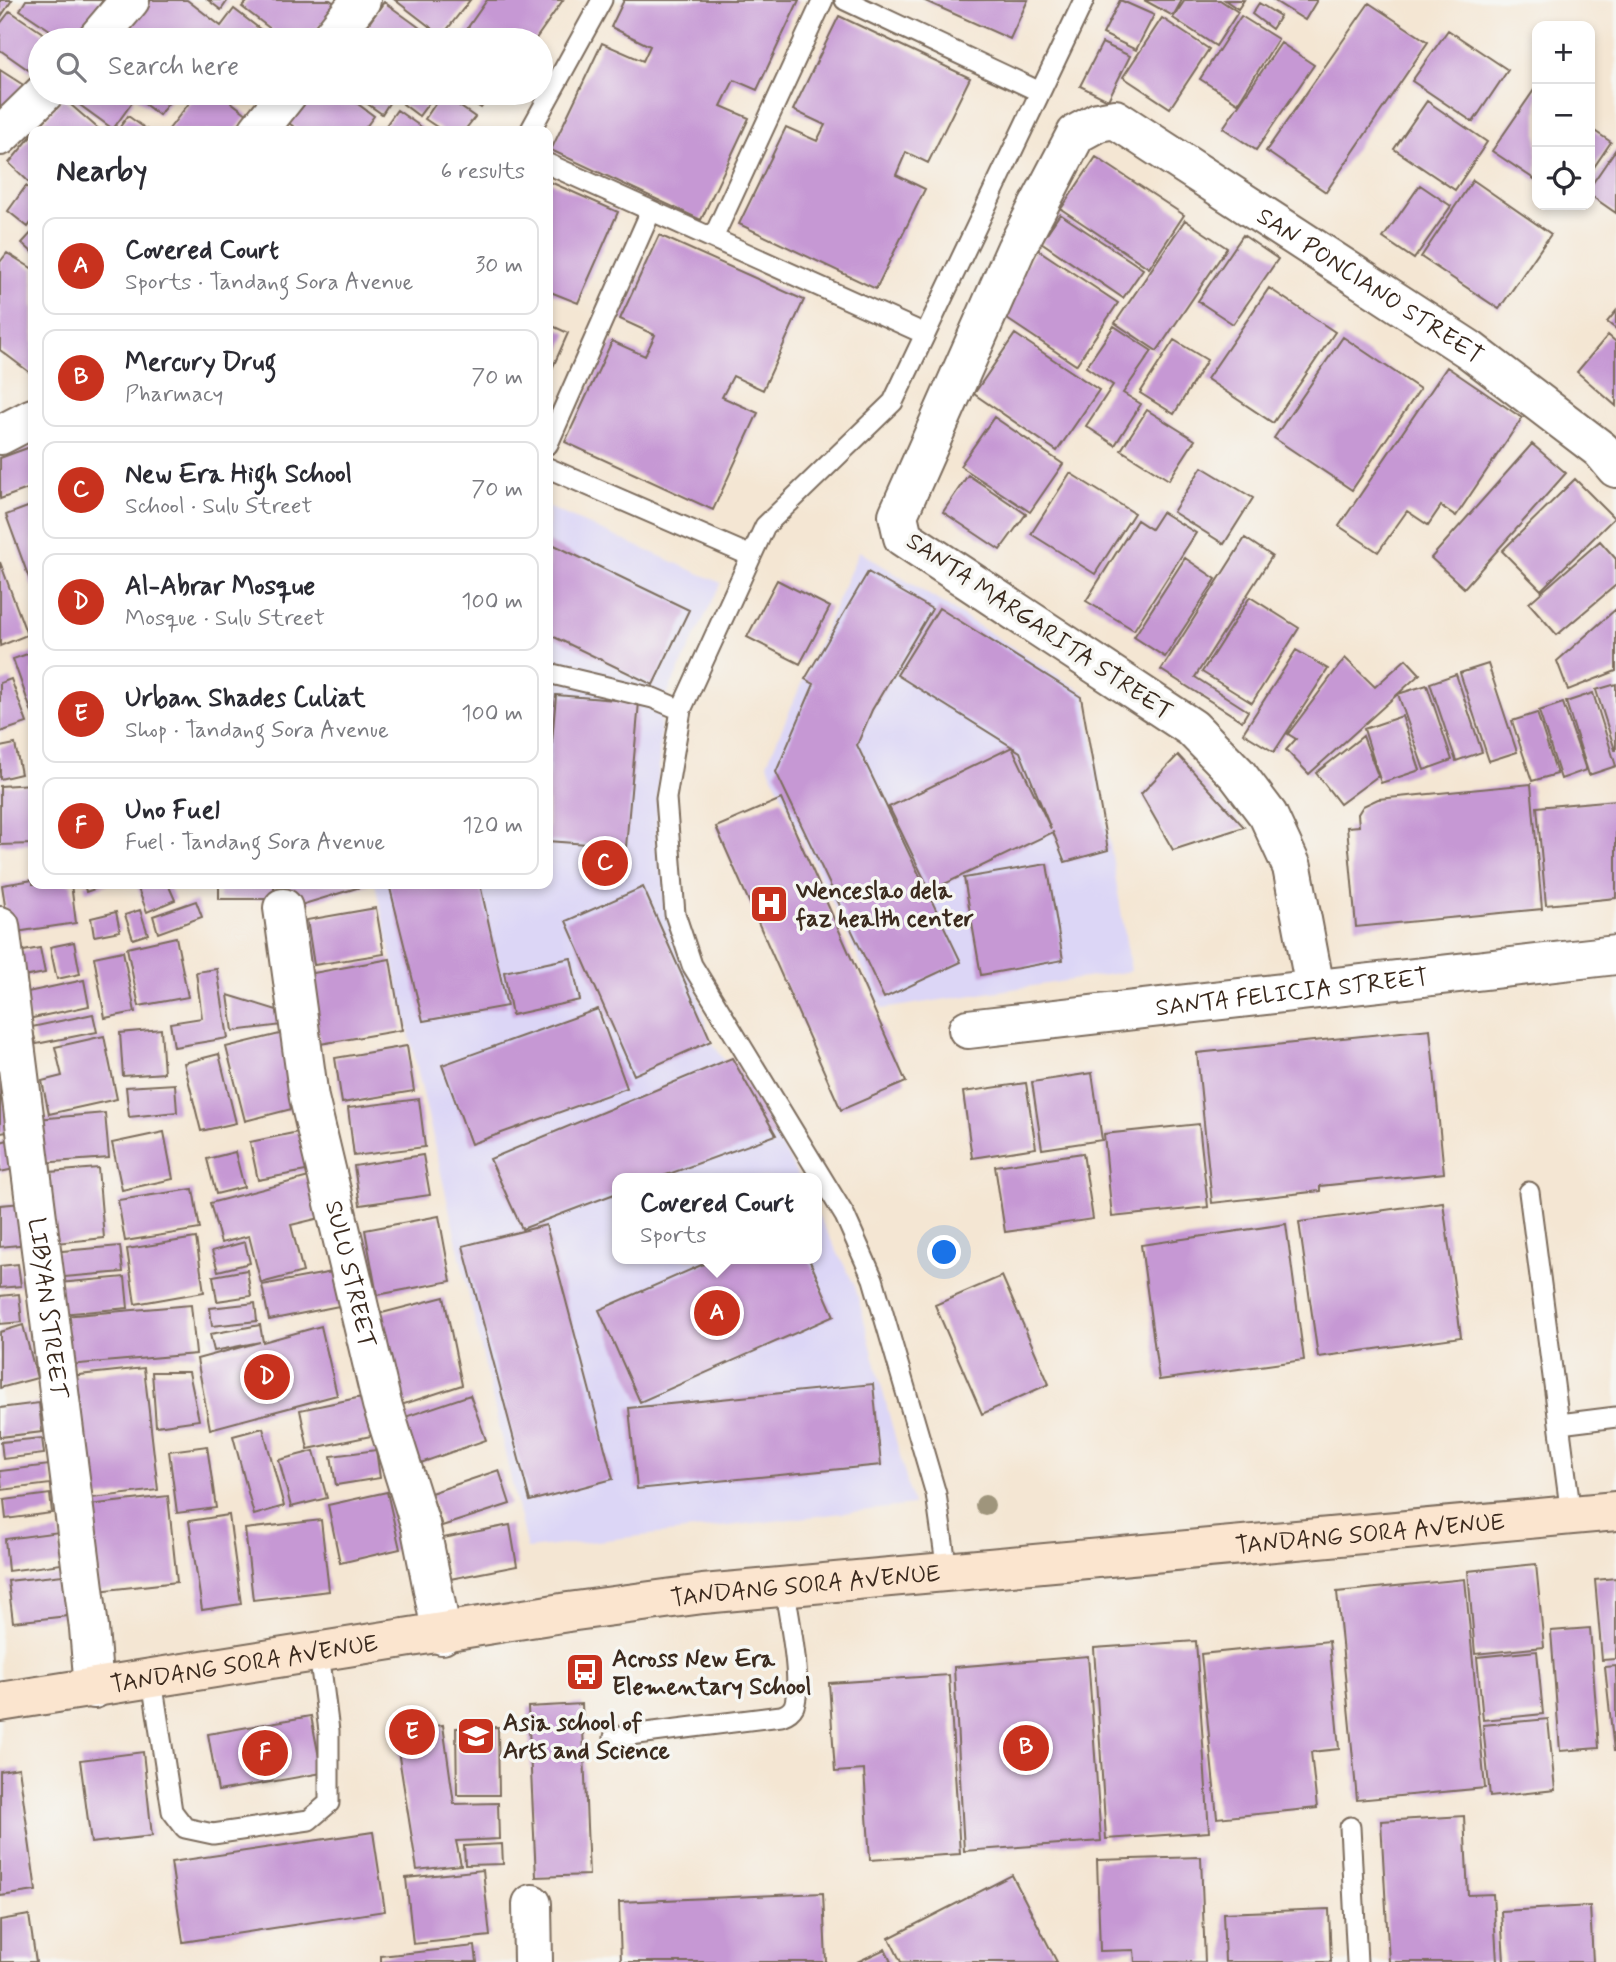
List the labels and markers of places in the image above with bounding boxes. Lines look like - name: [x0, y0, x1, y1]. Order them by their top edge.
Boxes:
- pin: C: [582, 837, 628, 889]
- place label: Wenceslao dela faz health center: [795, 876, 974, 935]
- hospital icon: Wenceslao dela faz health center: [748, 883, 790, 925]
- pin: A: [694, 1287, 740, 1339]
- pin: D: [244, 1351, 290, 1403]
- place label: Across New Era Elementary School: [612, 1644, 812, 1703]
- bus stop icon: Across New Era Elementary School: [564, 1651, 606, 1693]
- pin: E: [389, 1706, 435, 1758]
- place label: Asia school of Arts and Science: [503, 1708, 671, 1767]
- school or university icon: Asia school of Arts and Science: [455, 1715, 497, 1757]
- pin: B: [1003, 1722, 1049, 1774]
- pin: F: [242, 1727, 288, 1779]

